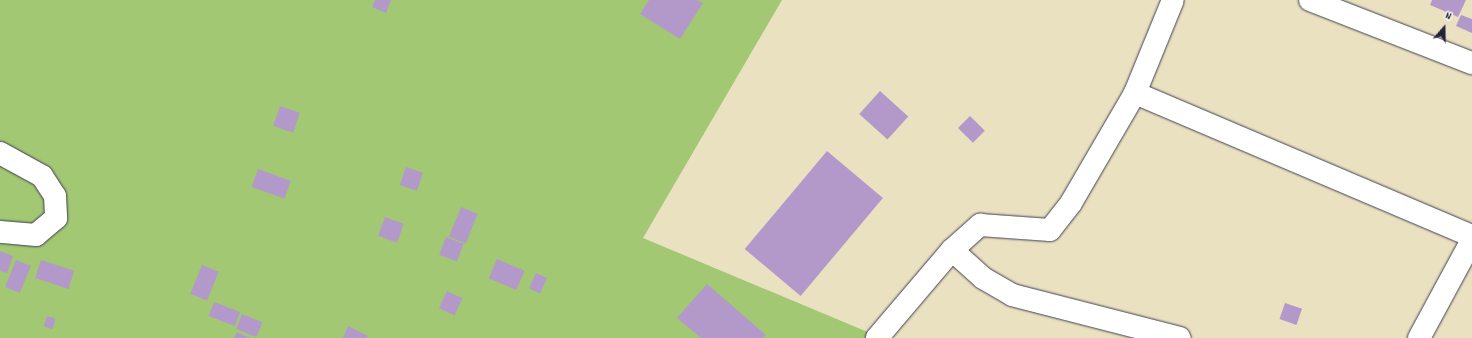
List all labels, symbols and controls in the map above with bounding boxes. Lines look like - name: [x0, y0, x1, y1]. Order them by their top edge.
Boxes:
- north arrow: [1424, 8, 1464, 48]
- text: N: [1443, 8, 1453, 25]

